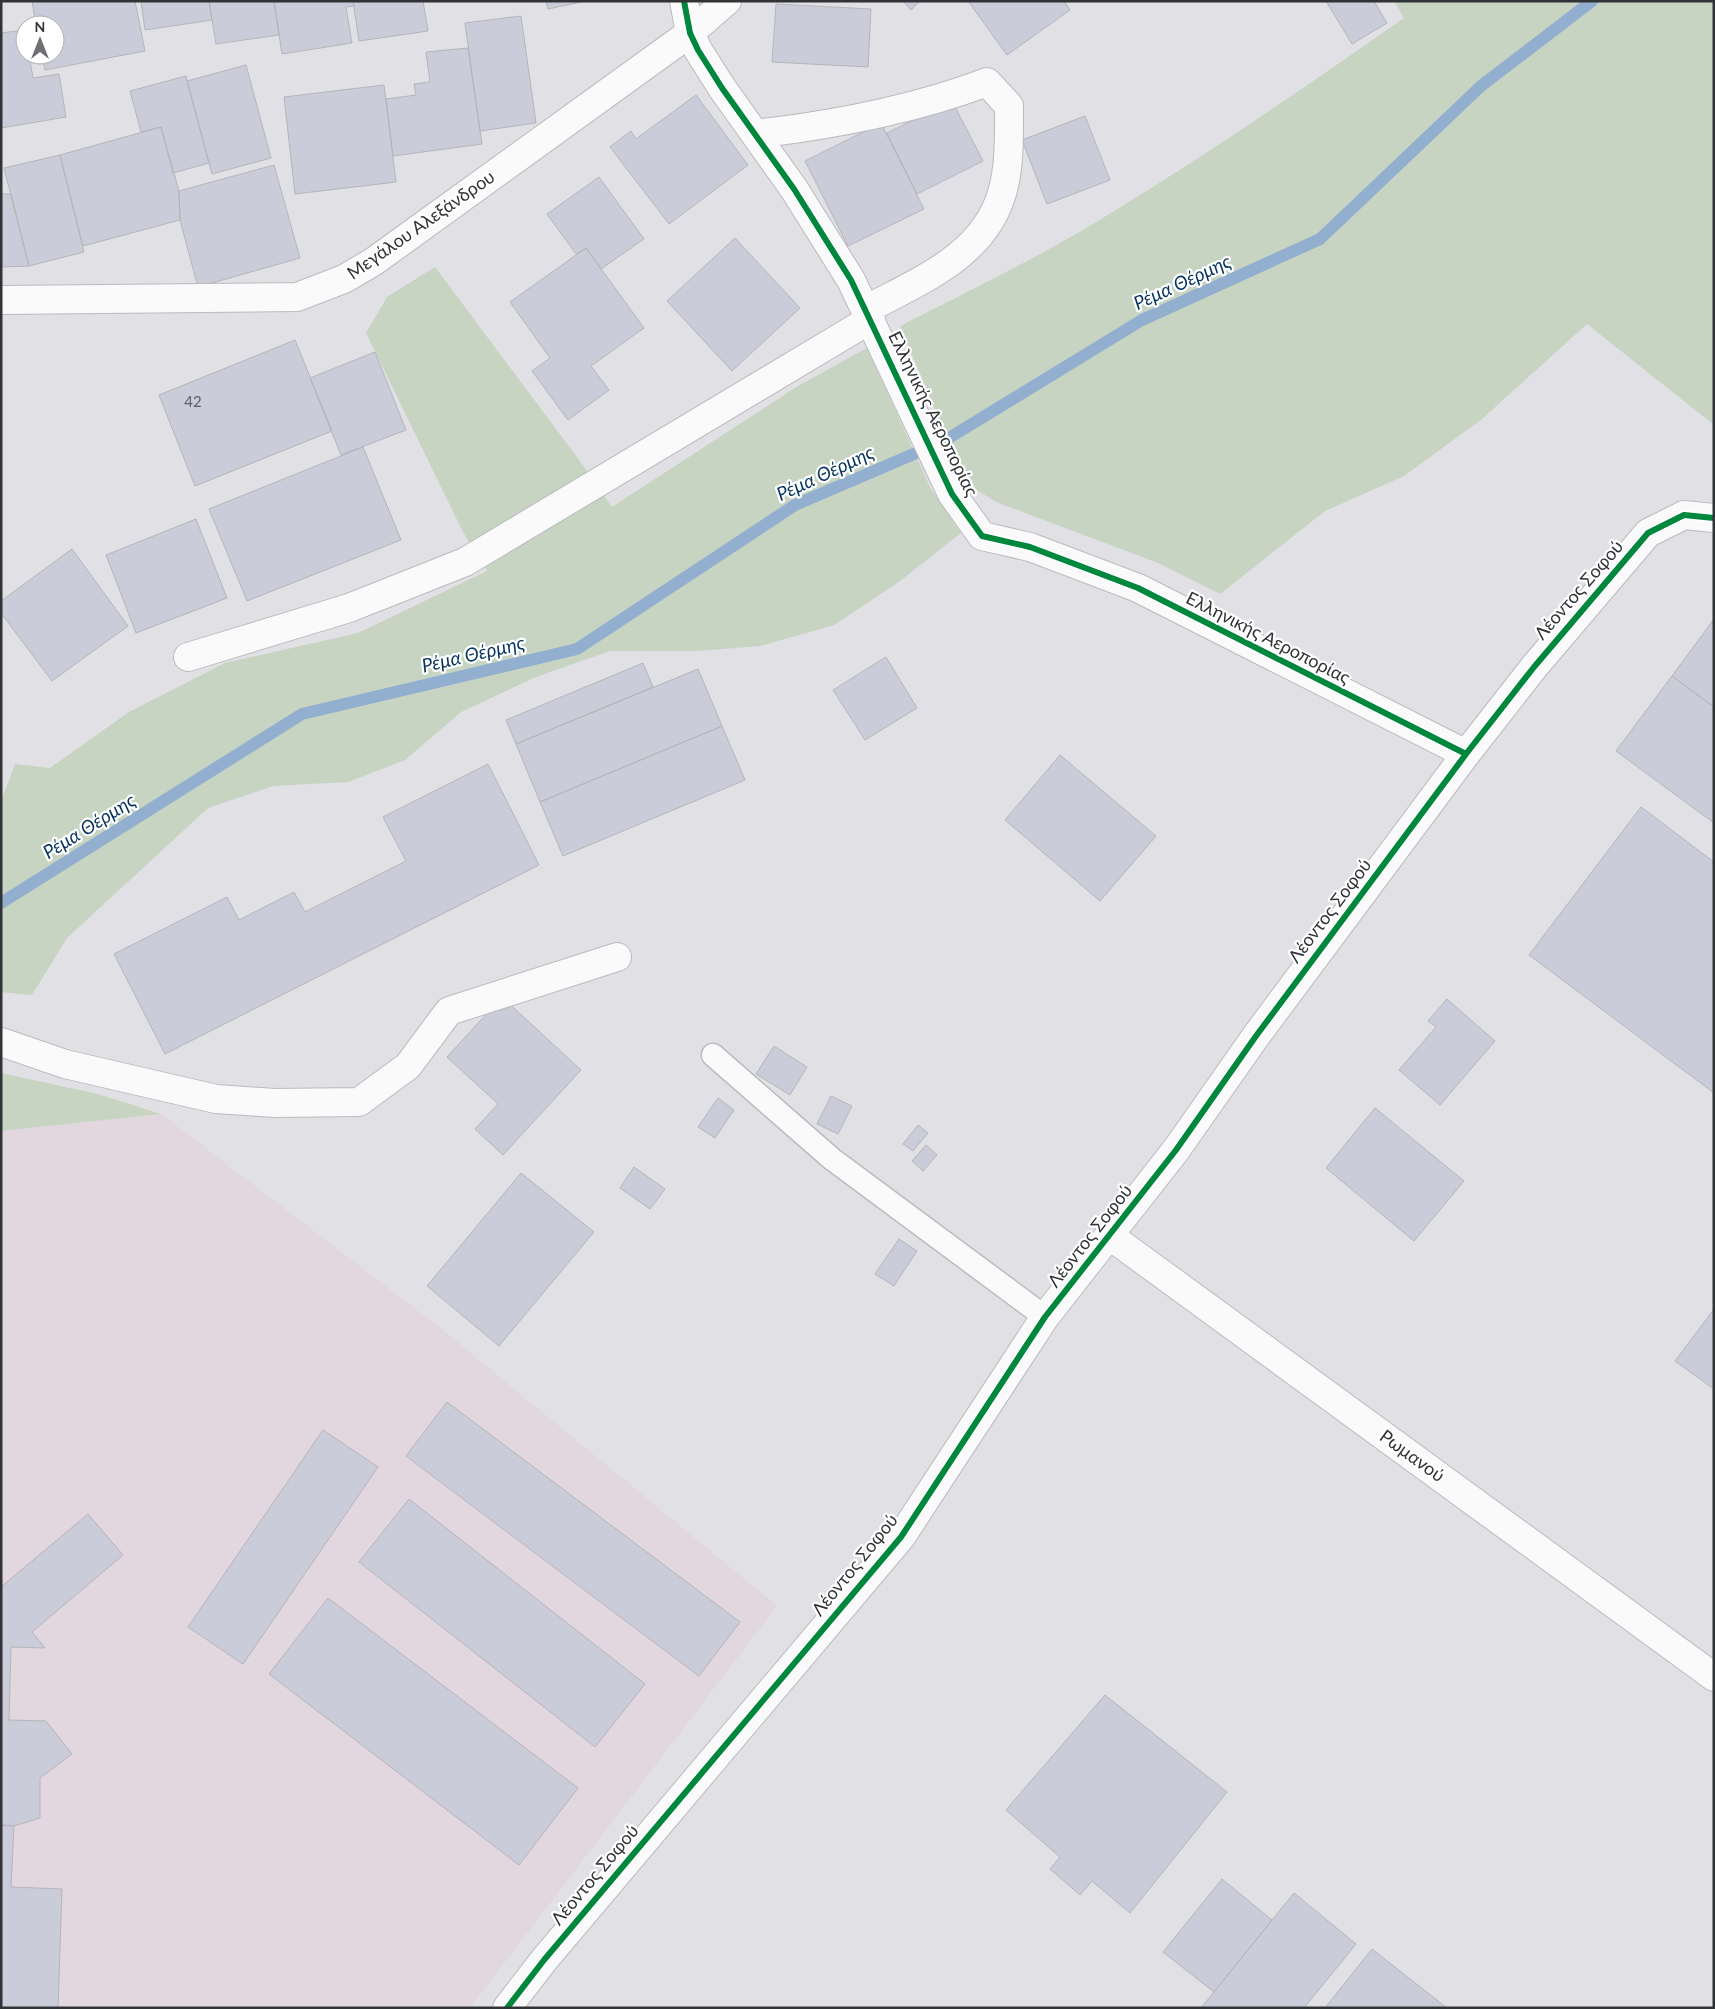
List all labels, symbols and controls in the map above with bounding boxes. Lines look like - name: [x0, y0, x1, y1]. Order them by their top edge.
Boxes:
- north arrow: [15, 15, 65, 65]
- text: N: [35, 18, 45, 35]
- street label: Μεγάλου Αλεξάνδρου: [342, 165, 498, 283]
- water label: Ρέμα Θέρμης: [1129, 249, 1235, 314]
- street label: Ελληνικής Αεροπορίας: [884, 327, 984, 500]
- house number: 42: [184, 392, 202, 410]
- water label: Ρέμα Θέρμης: [772, 440, 878, 505]
- street label: Λέοντος Σοφού: [1529, 535, 1627, 644]
- street label: Ελληνικής Αεροπορίας: [1183, 586, 1355, 688]
- water label: Ρέμα Θέρμης: [419, 630, 527, 677]
- water label: Ρέμα Θέρμης: [38, 788, 140, 863]
- street label: Λέοντος Σοφού: [1283, 854, 1375, 967]
- street label: Λέοντος Σοφού: [1042, 1180, 1136, 1291]
- street label: Ρωμανού: [1376, 1424, 1449, 1486]
- street label: Λέοντος Σοφού: [806, 1509, 902, 1620]
- street label: Λέοντος Σοφού: [546, 1820, 643, 1929]

